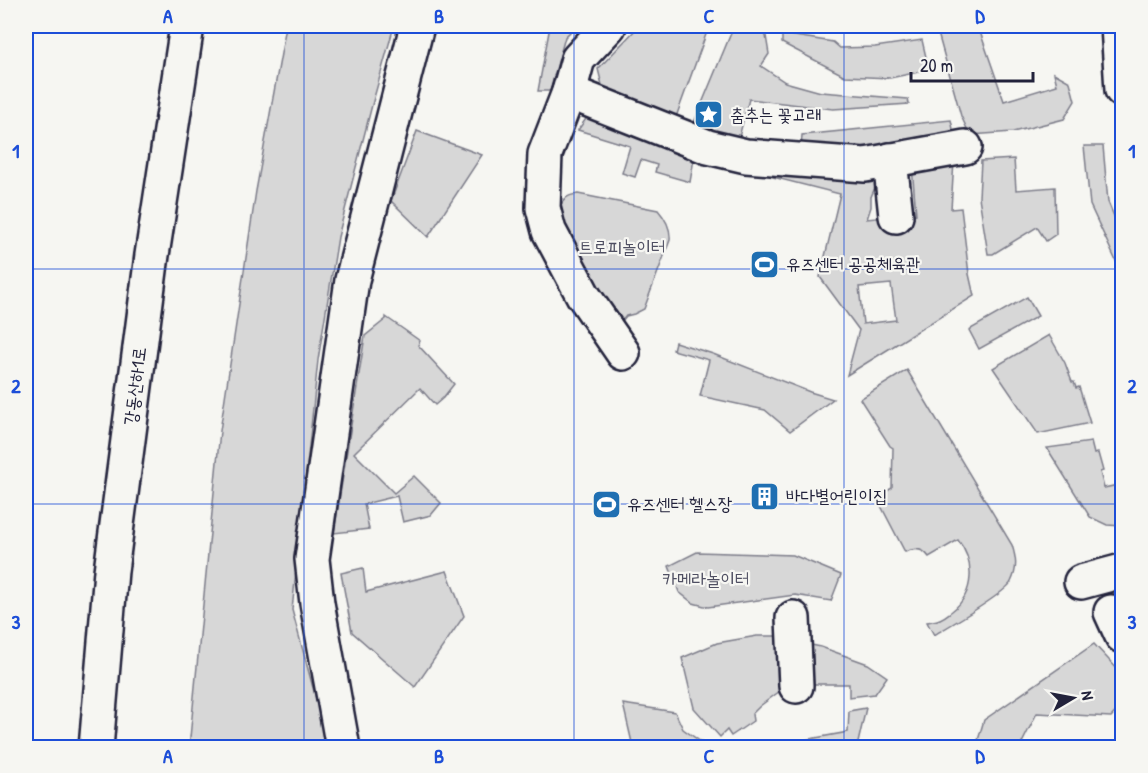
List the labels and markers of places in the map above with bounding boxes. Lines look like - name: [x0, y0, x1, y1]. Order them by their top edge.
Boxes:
- place icon: 춤추는 꽃고래: [693, 99, 725, 131]
- place label: 춤추는 꽃고래: [730, 102, 821, 127]
- sports icon: 유즈센터 공공체육관: [749, 248, 781, 280]
- place label: 유즈센터 공공체육관: [786, 251, 921, 276]
- building icon: 바다별어린이집: [749, 480, 781, 512]
- place label: 바다별어린이집: [786, 483, 887, 508]
- sports icon: 유즈센터 헬스장: [590, 488, 622, 520]
- place label: 유즈센터 헬스장: [627, 491, 733, 516]

